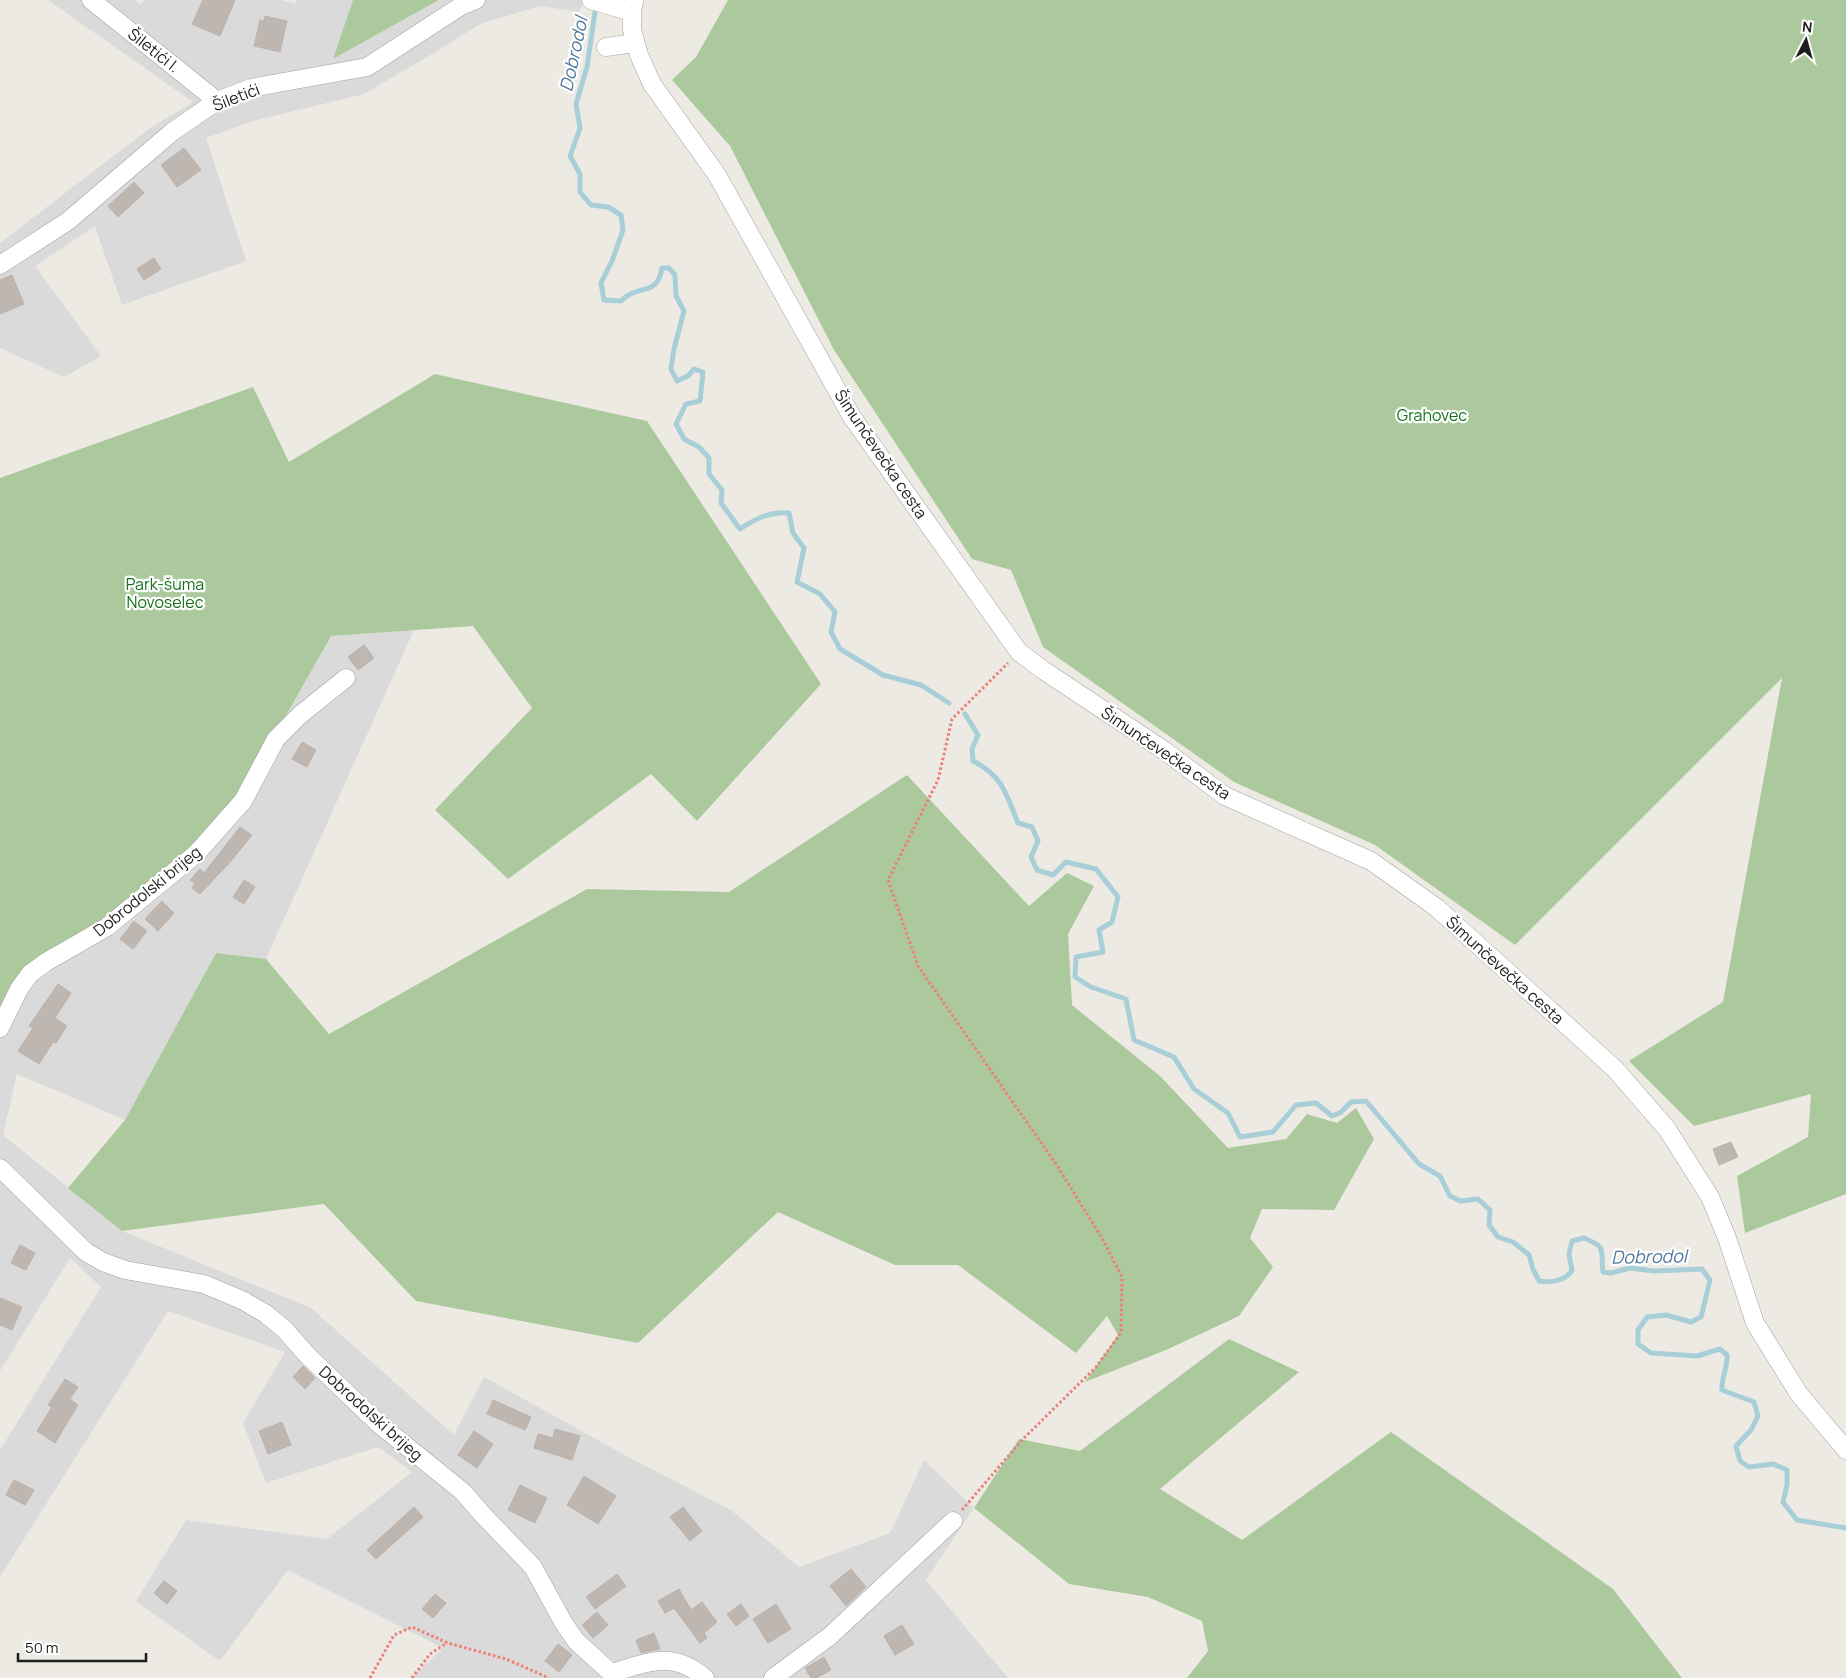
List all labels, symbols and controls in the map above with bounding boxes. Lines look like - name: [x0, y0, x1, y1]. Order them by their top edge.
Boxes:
- water label: Dobrodol: [553, 12, 593, 94]
- north arrow: [1781, 15, 1831, 65]
- text: N: [1801, 17, 1813, 37]
- street label: Šiletići I.: [124, 23, 184, 77]
- street label: Šiletići: [209, 78, 263, 116]
- street label: Šimunčevečka cesta: [830, 385, 932, 523]
- park label: Grahovec: [1397, 404, 1467, 426]
- park label: Park-šuma Novoselec: [126, 573, 204, 613]
- street label: Šimunčevečka cesta: [1097, 702, 1235, 804]
- street label: Dobrodolski brijeg: [89, 841, 205, 941]
- street label: Šimunčevečka cesta: [1441, 911, 1569, 1029]
- water label: Dobrodol: [1611, 1243, 1690, 1269]
- street label: Dobrodolski brijeg: [314, 1360, 428, 1466]
- scale bar: [18, 1630, 145, 1662]
- text: 50 m: [25, 1637, 59, 1658]

